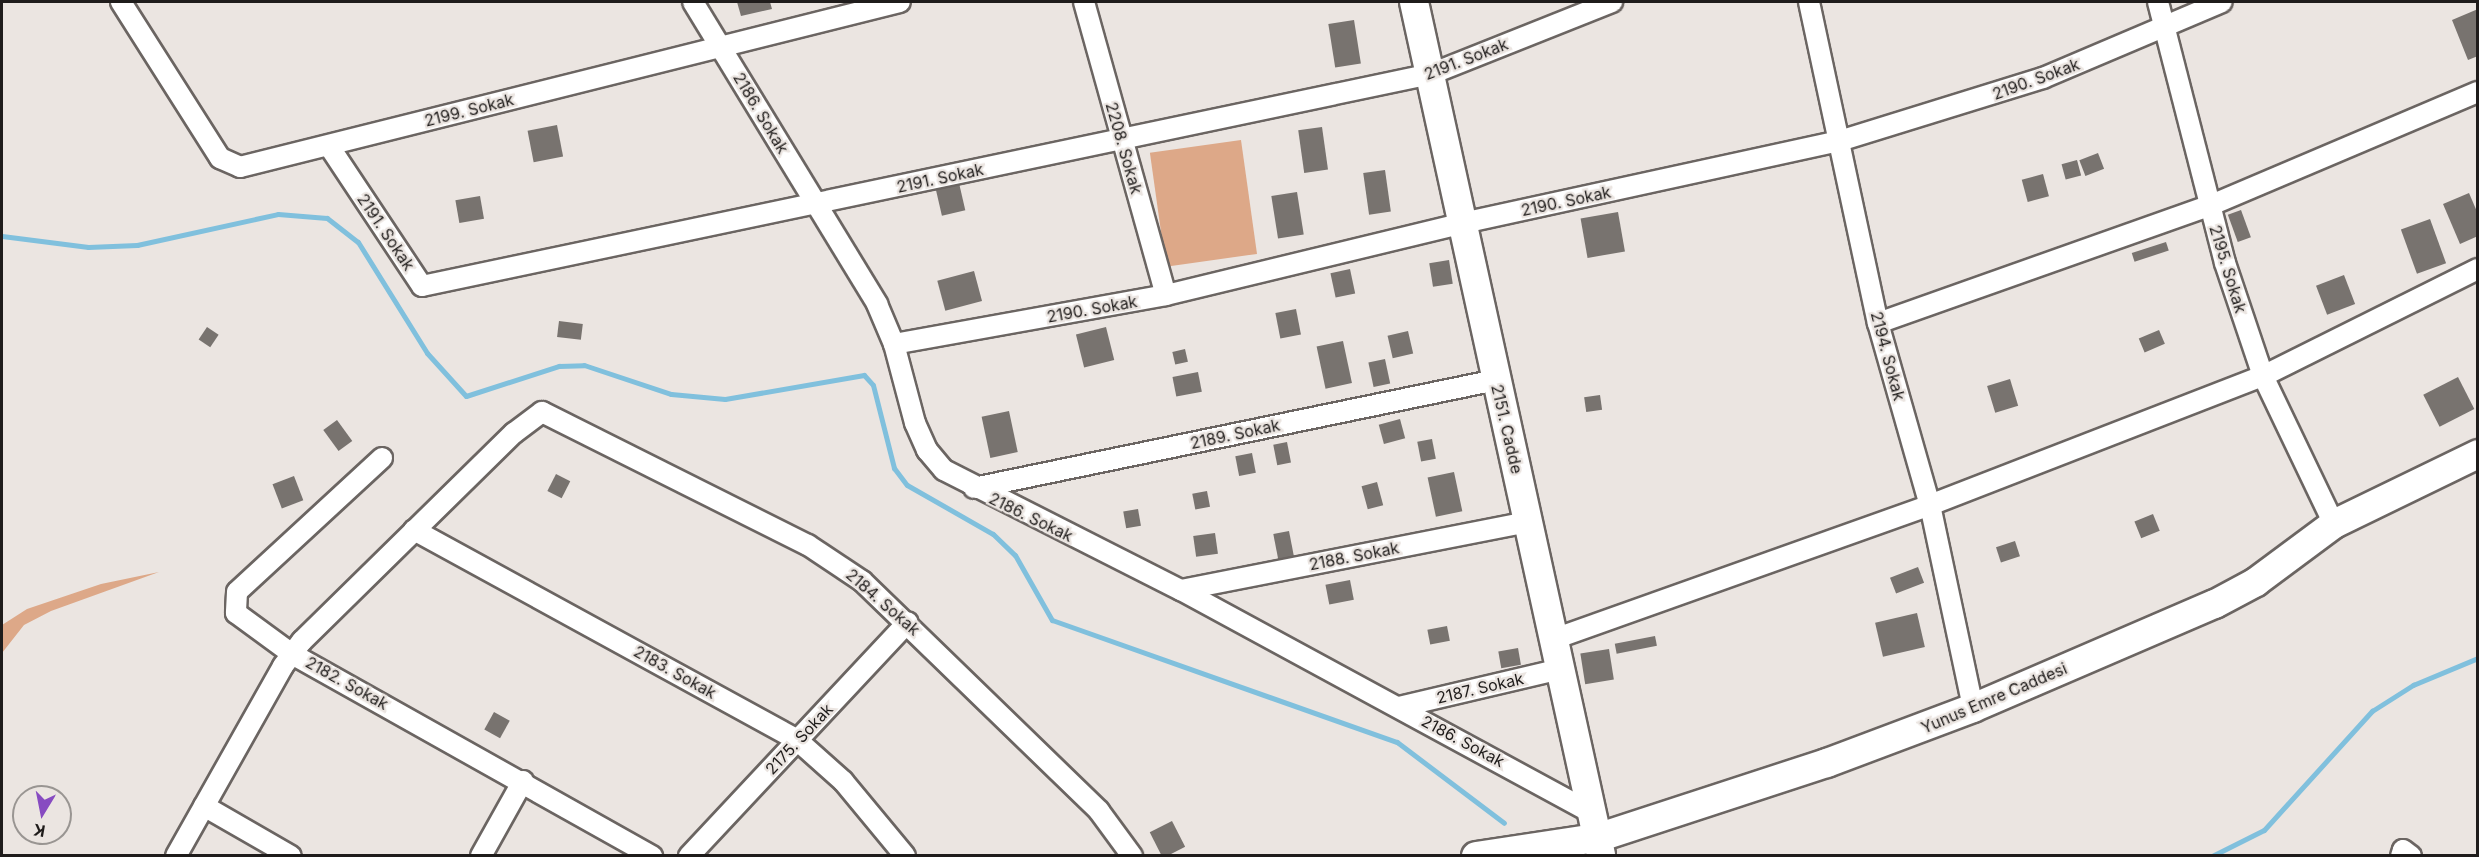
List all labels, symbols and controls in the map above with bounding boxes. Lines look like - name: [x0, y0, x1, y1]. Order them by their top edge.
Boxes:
- street label: 2191. Sokak: [1421, 34, 1511, 84]
- street label: 2190. Sokak: [1990, 54, 2082, 104]
- street label: 2186. Sokak: [729, 69, 793, 157]
- street label: 2199. Sokak: [422, 90, 516, 130]
- street label: 2208. Sokak: [1102, 100, 1146, 196]
- street label: 2191. Sokak: [895, 159, 985, 197]
- street label: 2190. Sokak: [1519, 182, 1613, 220]
- street label: 2191. Sokak: [353, 190, 419, 274]
- street label: 2195. Sokak: [2206, 223, 2250, 315]
- street label: 2190. Sokak: [1045, 292, 1139, 326]
- street label: 2194. Sokak: [1867, 309, 1909, 403]
- street label: 2151. Cadde: [1487, 382, 1527, 476]
- street label: 2189. Sokak: [1188, 415, 1282, 453]
- street label: 2186. Sokak: [986, 488, 1076, 546]
- street label: 2188. Sokak: [1307, 538, 1401, 574]
- street label: 2184. Sokak: [842, 565, 924, 639]
- street label: 2183. Sokak: [630, 641, 720, 703]
- street label: 2182. Sokak: [302, 652, 392, 714]
- street label: Yunus Emre Caddesi: [1918, 659, 2070, 737]
- street label: 2187. Sokak: [1435, 669, 1525, 707]
- street label: 2175. Sokak: [761, 700, 837, 778]
- street label: 2186. Sokak: [1418, 711, 1508, 771]
- north arrow: [12, 785, 72, 845]
- text: K: [32, 820, 47, 842]

